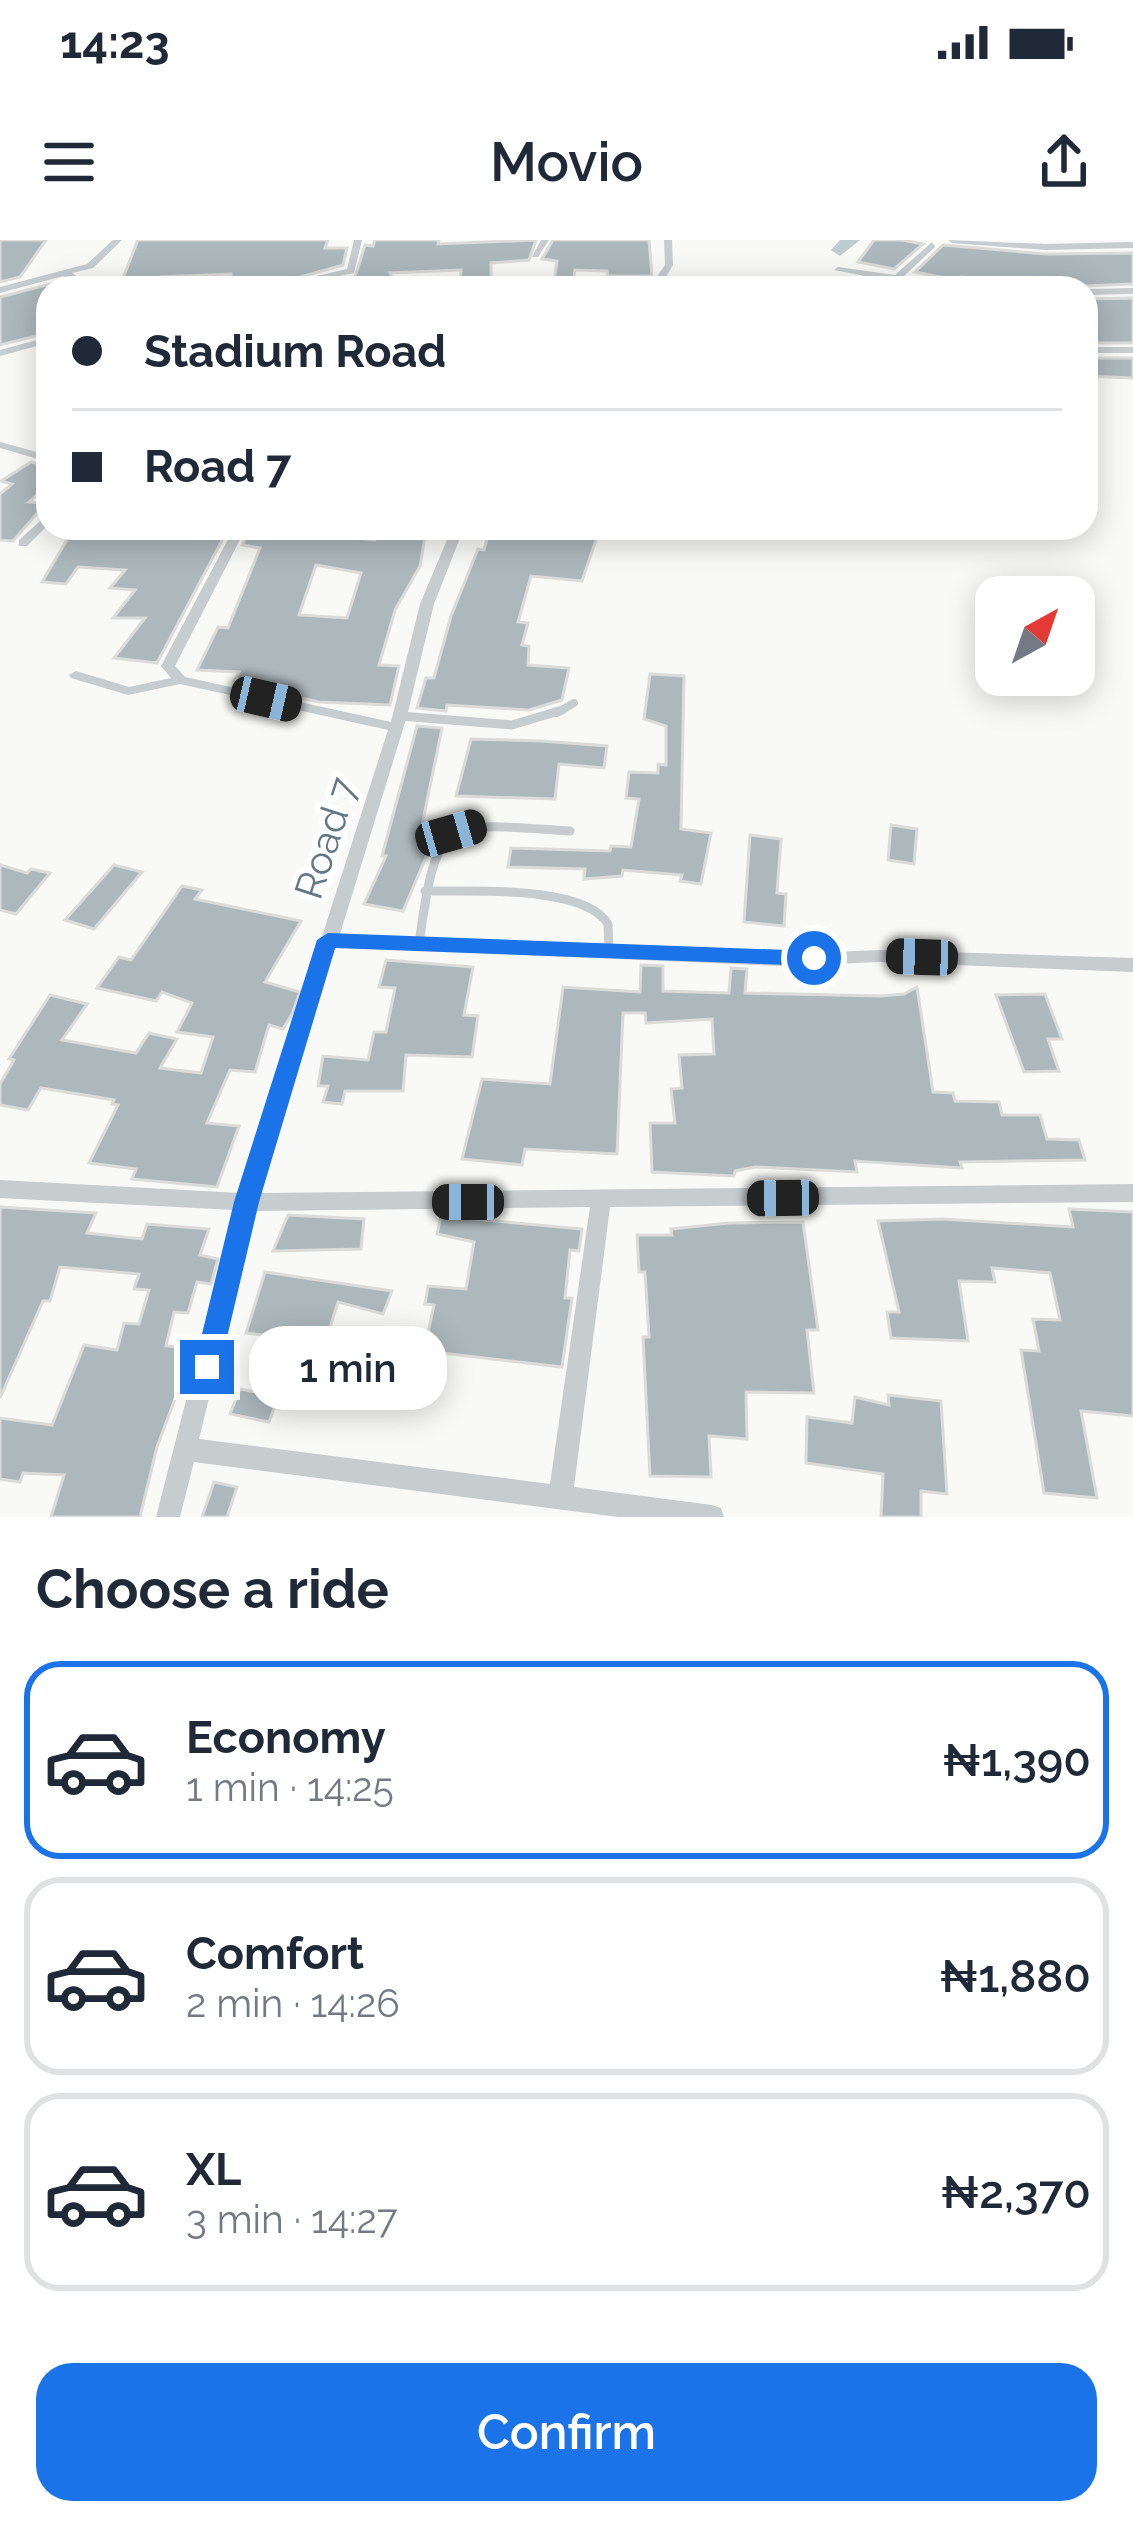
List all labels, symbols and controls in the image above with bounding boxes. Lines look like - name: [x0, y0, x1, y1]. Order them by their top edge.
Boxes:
- text: 14:23: [60, 16, 170, 69]
- icon: menu: [36, 129, 102, 195]
- icon: share: [1031, 129, 1097, 195]
- text: Movio: [490, 130, 643, 194]
- text: Stadium Road: [144, 325, 446, 378]
- text: Road 7: [144, 440, 291, 493]
- north arrow: [975, 576, 1095, 696]
- map controls: [975, 576, 1095, 696]
- car: [227, 673, 305, 725]
- street label: Road 7: [285, 772, 367, 904]
- car: [411, 806, 491, 860]
- route start: [787, 931, 841, 985]
- car: [885, 938, 959, 976]
- car: [747, 1179, 819, 1217]
- car: [432, 1184, 504, 1220]
- callout: 1 min: [249, 1325, 447, 1409]
- route end: [180, 1340, 234, 1394]
- text: 1 min: [300, 1345, 396, 1391]
- text: Choose a ride: [36, 1557, 389, 1621]
- icon: car: [42, 1706, 150, 1814]
- text: Economy: [186, 1711, 386, 1764]
- text: ₦1,390: [942, 1734, 1091, 1787]
- text: 1 min · 14:25: [186, 1764, 394, 1810]
- icon: car: [42, 1922, 150, 2030]
- text: Comfort: [186, 1927, 364, 1980]
- text: ₦1,880: [940, 1950, 1091, 2003]
- text: 2 min · 14:26: [186, 1980, 400, 2026]
- icon: car: [42, 2138, 150, 2246]
- text: XL: [186, 2143, 241, 2196]
- text: ₦2,370: [941, 2166, 1091, 2219]
- text: 3 min · 14:27: [186, 2196, 398, 2242]
- button: Confirm: [36, 2363, 1097, 2501]

